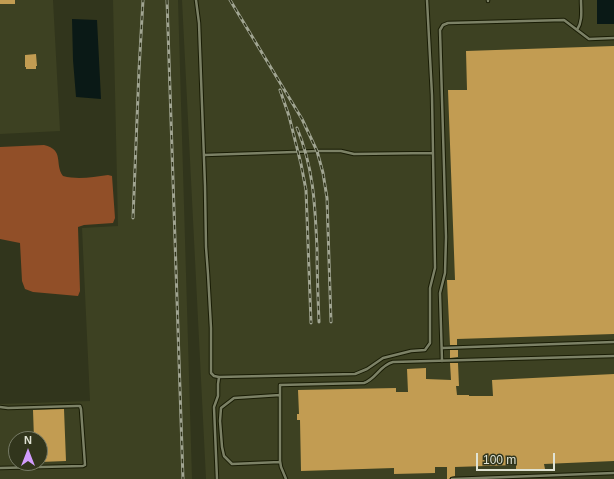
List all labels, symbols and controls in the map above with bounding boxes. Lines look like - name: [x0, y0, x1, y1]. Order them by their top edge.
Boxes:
- north arrow: [8, 431, 48, 471]
- text: N: [24, 434, 32, 446]
- scale bar: [478, 445, 557, 471]
- text: 100 m: [483, 453, 516, 467]

